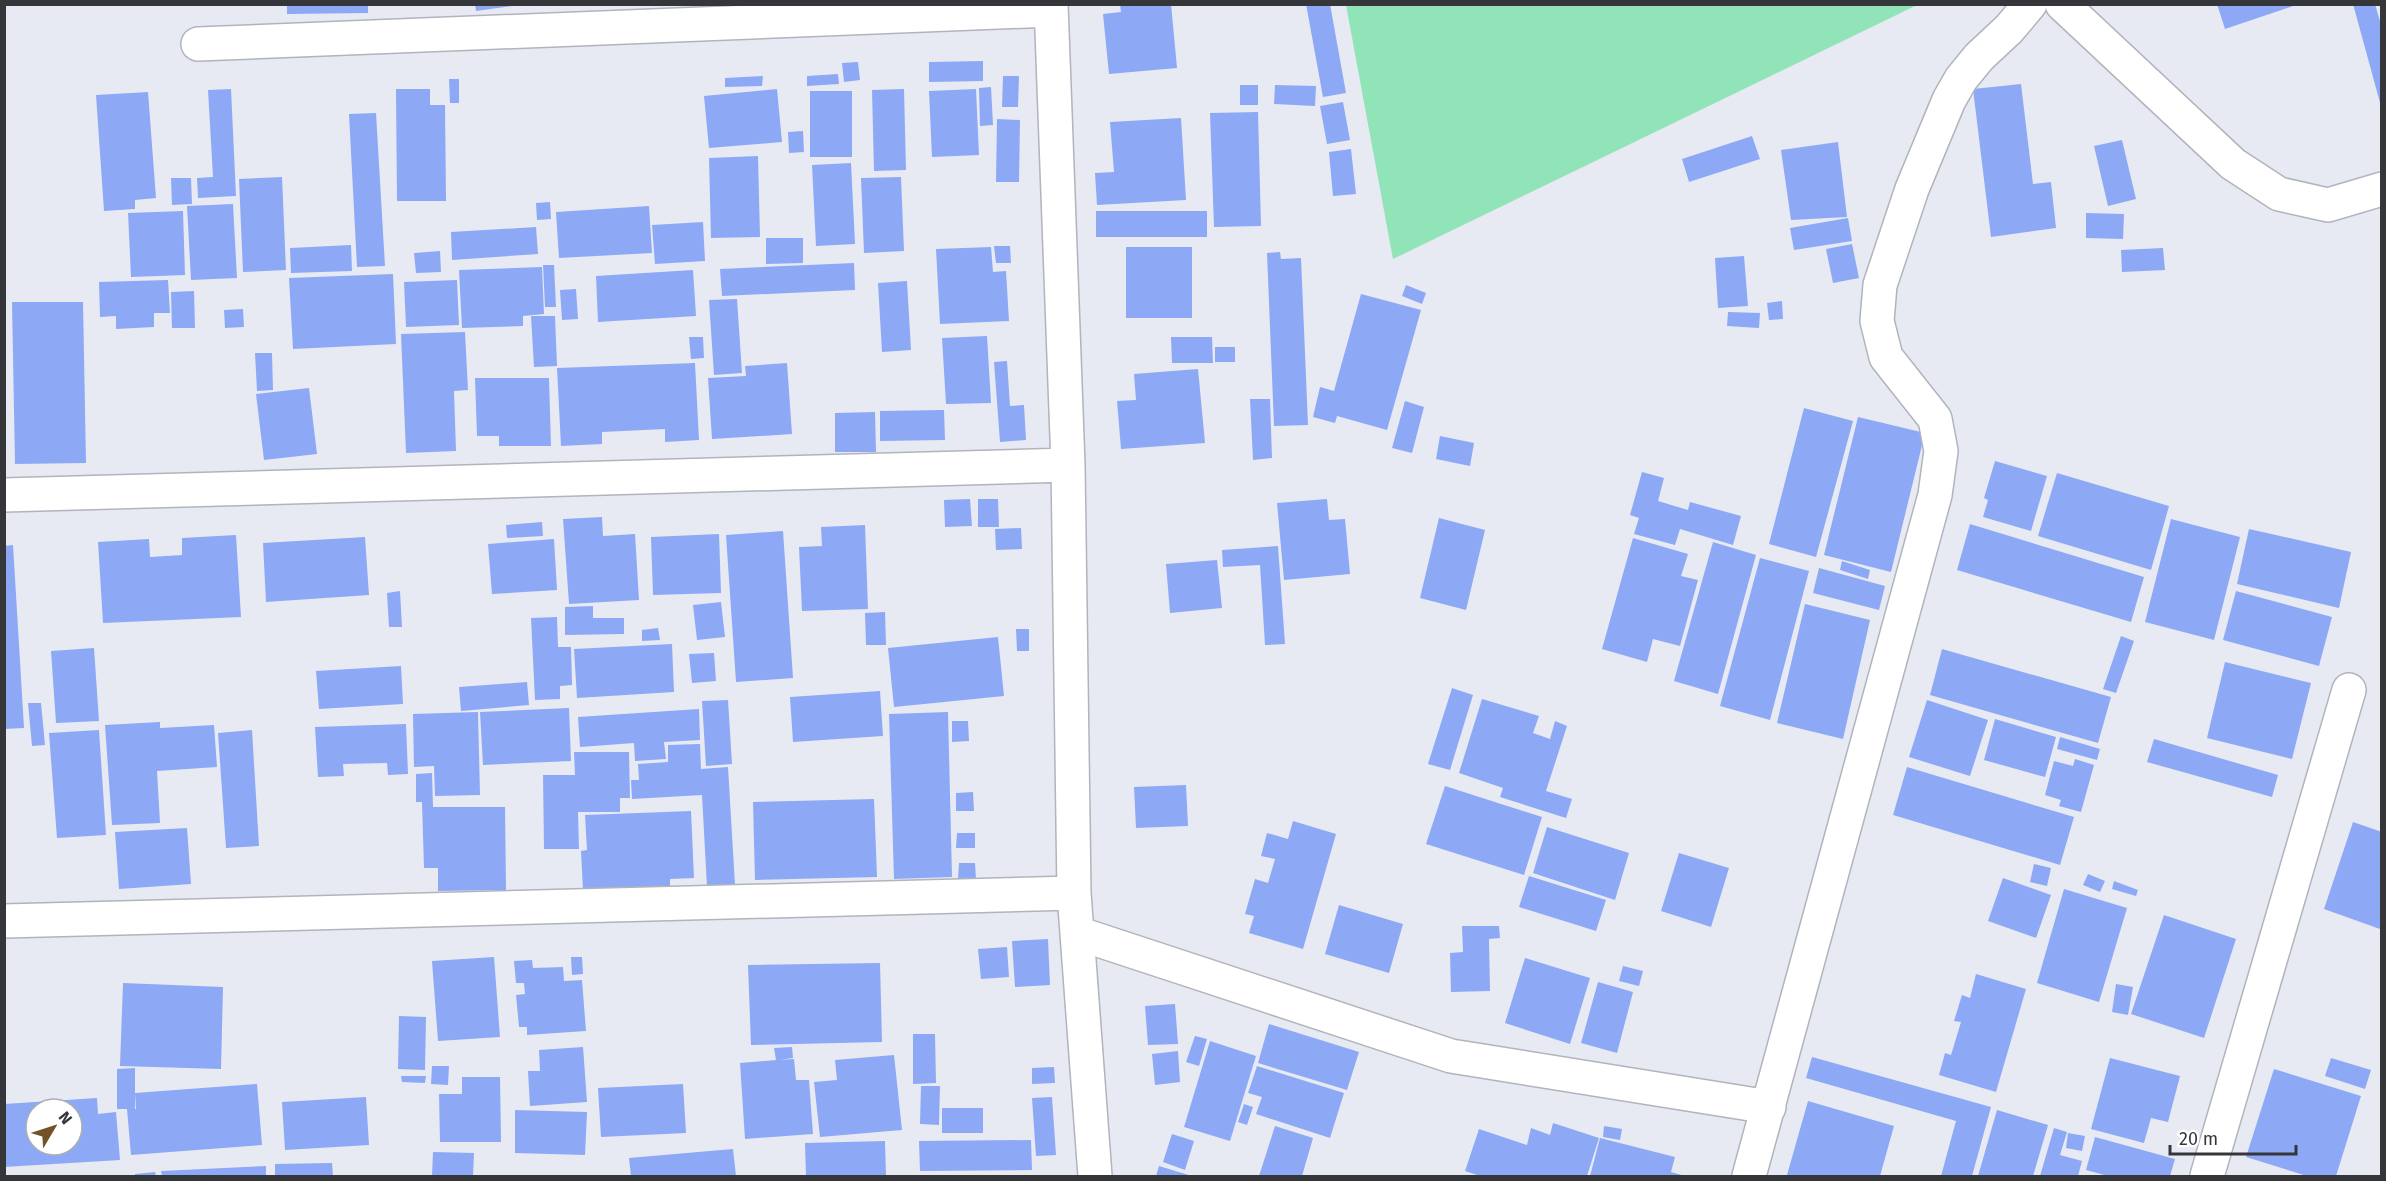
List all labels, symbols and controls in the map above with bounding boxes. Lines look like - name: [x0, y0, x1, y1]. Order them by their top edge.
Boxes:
- north arrow: [24, 1097, 84, 1157]
- text: N: [55, 1108, 76, 1128]
- scale bar: [2170, 1118, 2296, 1156]
- text: 20 m: [2179, 1128, 2218, 1150]

